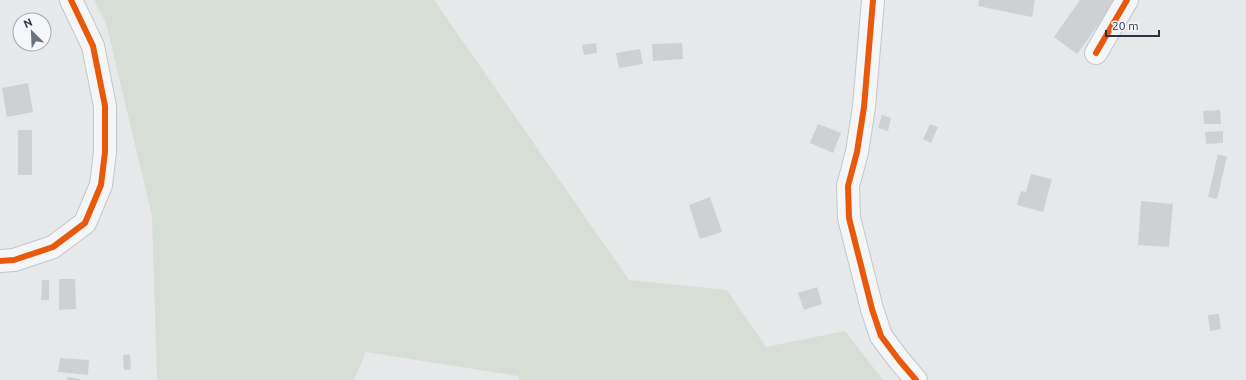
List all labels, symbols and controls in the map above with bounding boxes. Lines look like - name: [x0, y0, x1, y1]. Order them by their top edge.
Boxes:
- north arrow: [12, 12, 52, 52]
- scale bar: [1106, 12, 1159, 38]
- text: N: [22, 16, 34, 30]
- text: 20 m: [1112, 19, 1139, 32]

